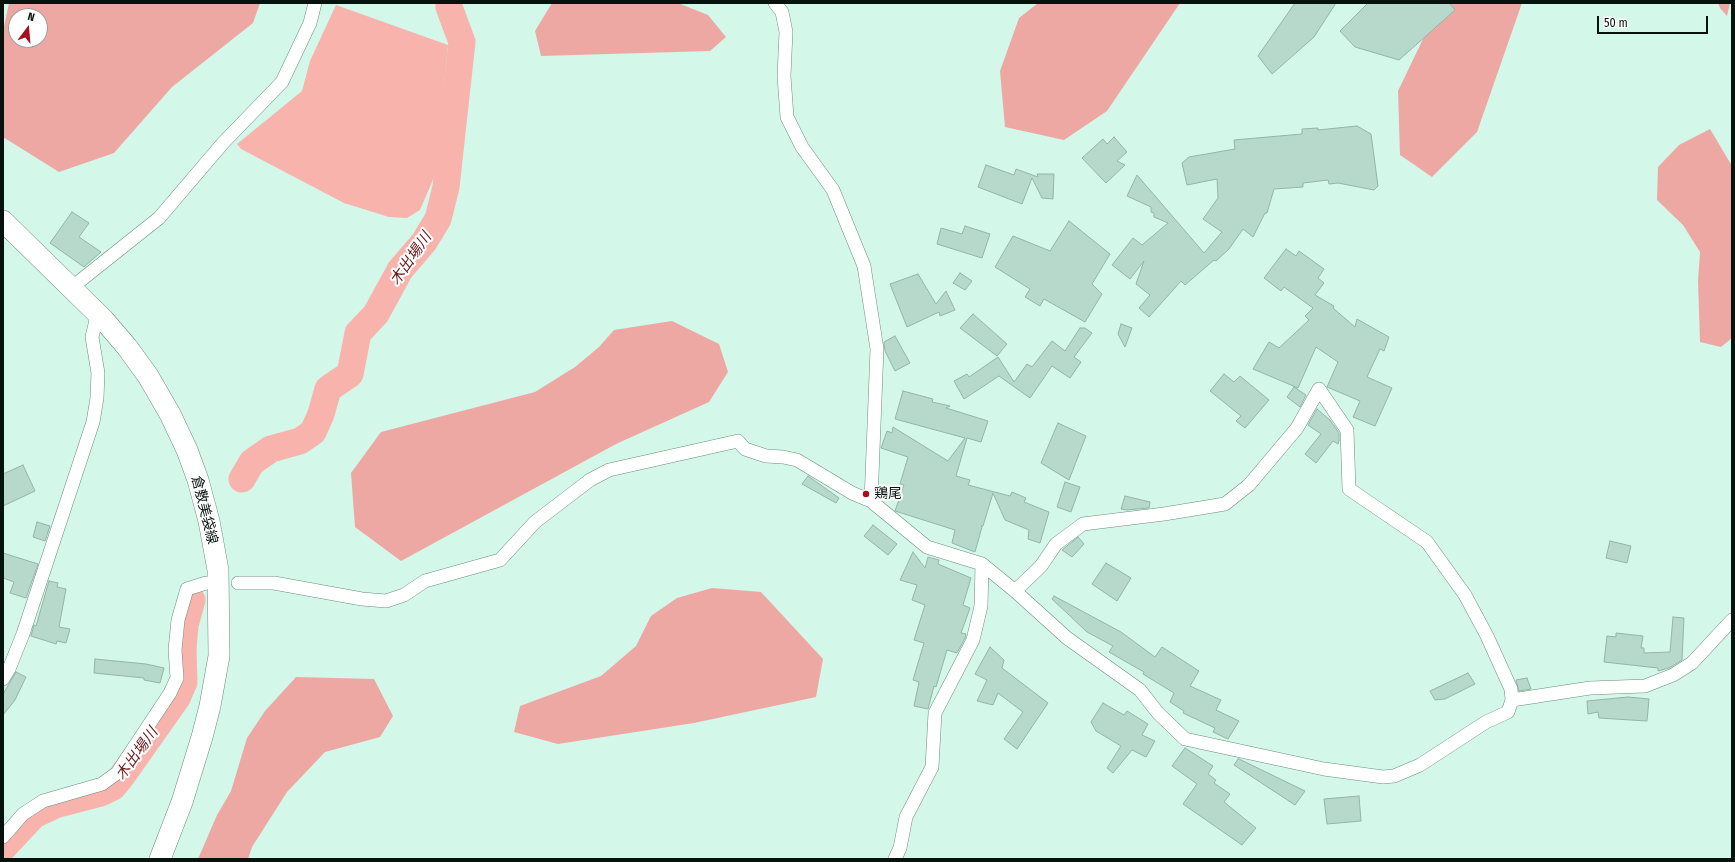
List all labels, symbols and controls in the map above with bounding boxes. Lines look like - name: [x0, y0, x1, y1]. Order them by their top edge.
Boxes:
- north arrow: [8, 8, 48, 48]
- scale bar: [1599, 8, 1710, 34]
- text: N: [26, 10, 36, 24]
- text: 50 m: [1604, 16, 1628, 30]
- water label: 木出場川: [386, 229, 436, 289]
- street label: 倉敷美袋線: [187, 474, 221, 546]
- place label: 鶏尾: [874, 486, 902, 502]
- marker: 鶏尾: [861, 489, 871, 499]
- water label: 木出場川: [112, 724, 162, 784]

